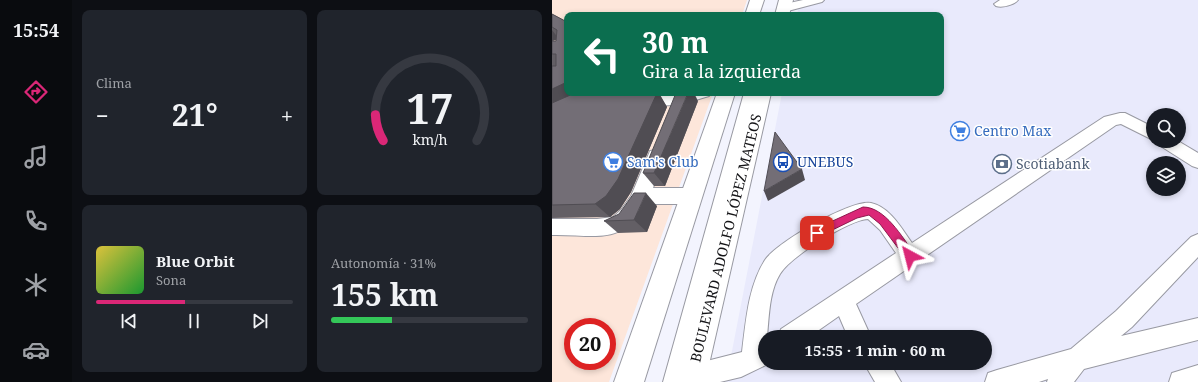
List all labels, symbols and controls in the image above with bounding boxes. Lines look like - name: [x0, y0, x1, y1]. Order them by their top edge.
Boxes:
- text: 15:54: [13, 18, 59, 42]
- text: 30 m: [642, 23, 709, 61]
- icon: left: [576, 28, 628, 80]
- text: Gira a la izquierda: [642, 59, 801, 83]
- text: Clima: [96, 74, 132, 92]
- icon: directions: [22, 78, 50, 106]
- text: 17: [406, 79, 453, 135]
- text: 21°: [172, 94, 218, 135]
- text: −: [96, 100, 109, 130]
- text: +: [281, 100, 293, 130]
- map controls: [1146, 108, 1186, 196]
- button: search: [1146, 108, 1186, 148]
- street label: BOULEVARD ADOLFO LÓPEZ MATEOS: [685, 112, 766, 364]
- supermarket icon: Centro Max: [949, 120, 971, 142]
- place label: Centro Max: [974, 121, 1052, 140]
- text: km/h: [412, 129, 447, 148]
- icon: music: [22, 143, 50, 171]
- supermarket icon: Sam's Club: [602, 151, 624, 173]
- bus stop icon: UNEBUS: [772, 151, 794, 173]
- place label: Sam's Club: [627, 152, 699, 171]
- place label: UNEBUS: [797, 152, 853, 171]
- bank icon: Scotiabank: [991, 153, 1013, 175]
- place label: Scotiabank: [1016, 154, 1090, 173]
- button: layers: [1146, 156, 1186, 196]
- icon: phone: [22, 207, 50, 235]
- pin: [800, 216, 834, 250]
- icon: arrive: [806, 222, 828, 244]
- position arrow: [889, 235, 931, 277]
- text: Blue Orbit: [156, 251, 235, 271]
- text: Autonomía · 31%: [331, 254, 436, 272]
- icon: climate: [22, 271, 50, 299]
- text: Sona: [156, 271, 186, 289]
- text: 155 km: [331, 274, 438, 315]
- icon: previous: [118, 310, 140, 332]
- icon: pause: [183, 310, 205, 332]
- icon: next: [249, 310, 271, 332]
- speed limit sign: 20: [564, 318, 616, 370]
- icon: car: [22, 336, 50, 364]
- text: 15:55 · 1 min · 60 m: [805, 340, 945, 360]

